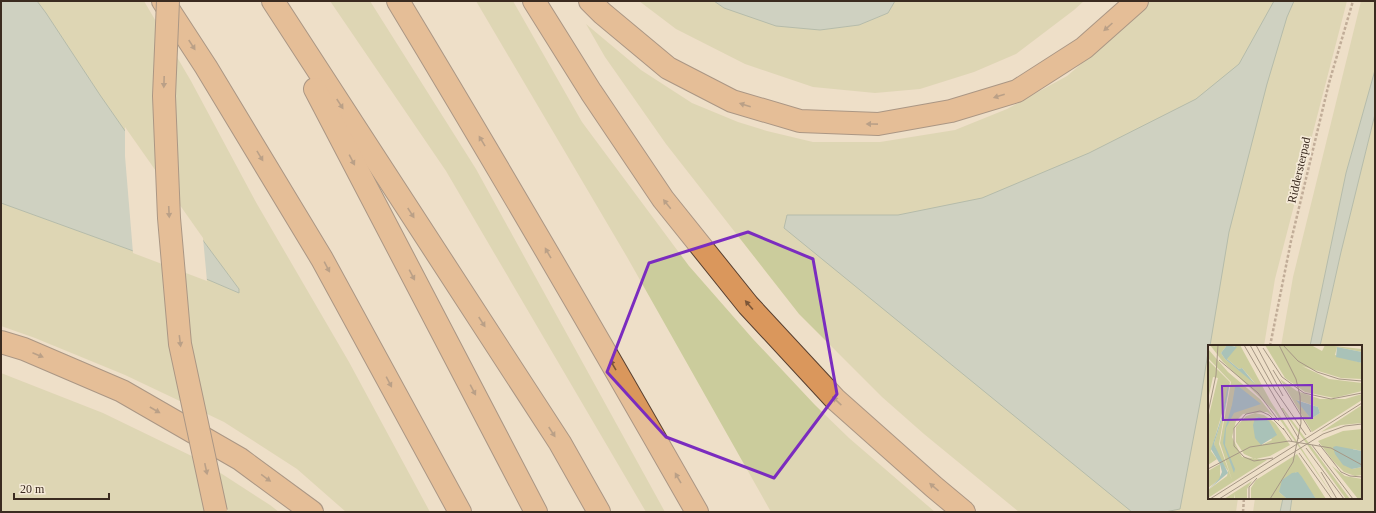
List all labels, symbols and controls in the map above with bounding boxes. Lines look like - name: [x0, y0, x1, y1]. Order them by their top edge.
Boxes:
- one-way arrow: [1103, 22, 1112, 31]
- one-way arrow: [188, 40, 196, 51]
- one-way arrow: [161, 76, 168, 88]
- one-way arrow: [993, 94, 1005, 100]
- one-way arrow: [336, 99, 344, 109]
- one-way arrow: [738, 102, 750, 108]
- one-way arrow: [865, 121, 878, 127]
- one-way arrow: [479, 135, 486, 147]
- street label: Riddersterpad: [1285, 136, 1313, 204]
- one-way arrow: [257, 150, 264, 162]
- one-way arrow: [349, 154, 355, 165]
- one-way arrow: [663, 199, 671, 210]
- one-way arrow: [165, 206, 172, 218]
- one-way arrow: [407, 208, 415, 218]
- one-way arrow: [545, 247, 552, 259]
- one-way arrow: [324, 262, 330, 273]
- one-way arrow: [409, 269, 416, 281]
- one-way arrow: [744, 300, 754, 310]
- one-way arrow: [478, 317, 486, 328]
- one-way arrow: [177, 335, 183, 347]
- inset map: [1208, 345, 1362, 499]
- one-way arrow: [32, 352, 43, 358]
- one-way arrow: [610, 359, 617, 371]
- one-way arrow: [386, 376, 392, 388]
- one-way arrow: [469, 384, 476, 396]
- one-way arrow: [832, 396, 842, 406]
- one-way arrow: [149, 406, 161, 413]
- one-way arrow: [549, 426, 556, 437]
- one-way arrow: [204, 462, 210, 475]
- one-way arrow: [674, 472, 681, 484]
- one-way arrow: [261, 474, 271, 482]
- scale bar: [14, 475, 109, 501]
- text: 20 m: [20, 482, 45, 496]
- one-way arrow: [929, 483, 939, 492]

